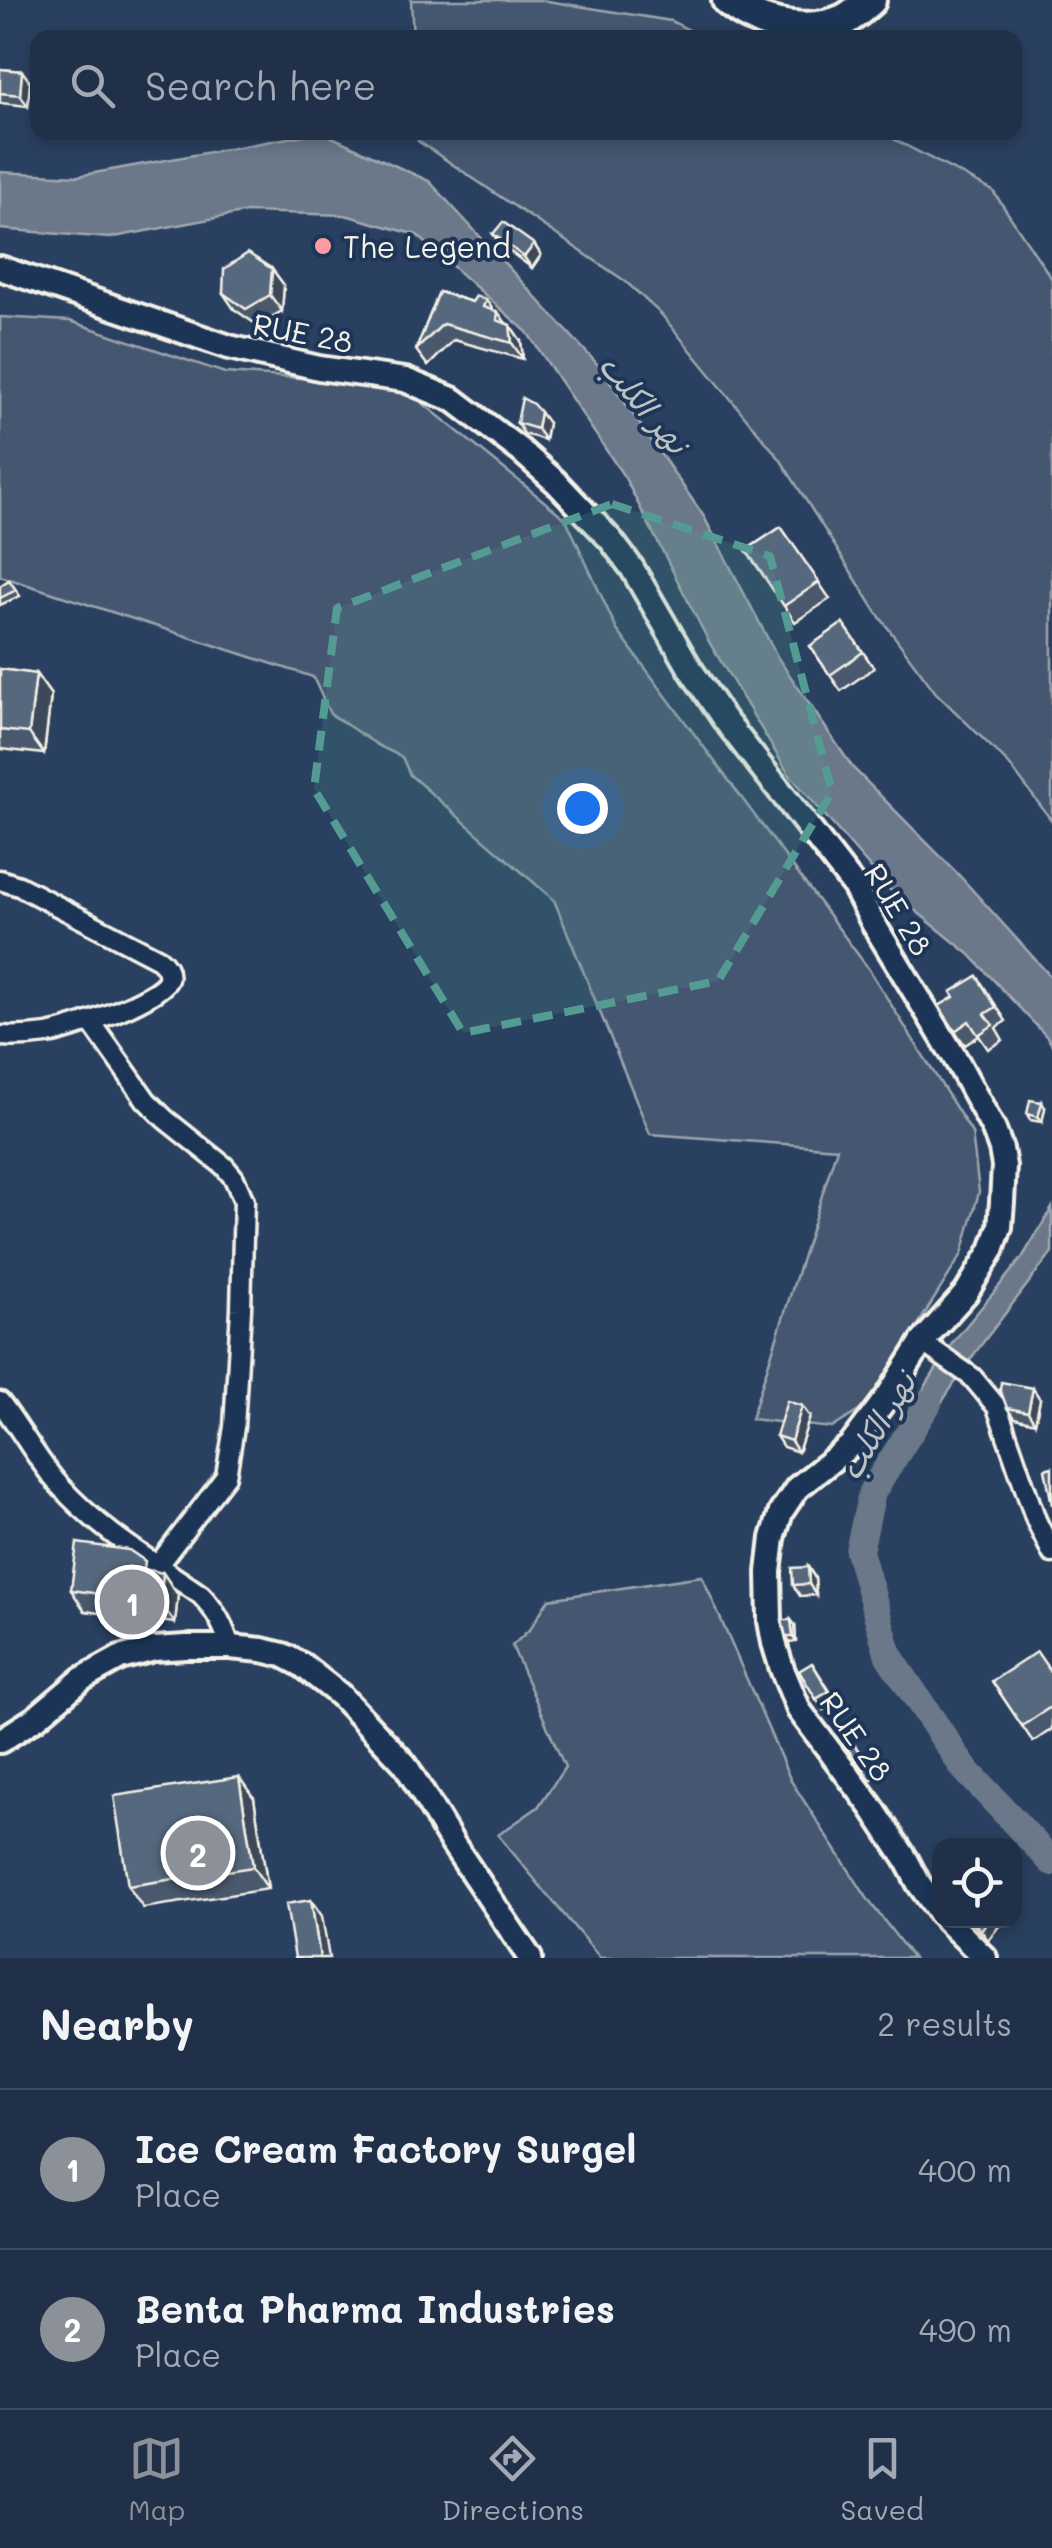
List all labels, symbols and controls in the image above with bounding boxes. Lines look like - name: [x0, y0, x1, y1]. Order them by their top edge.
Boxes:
- search box: [30, 30, 1022, 140]
- icon: search: [65, 58, 120, 113]
- text: Search here: [145, 60, 376, 110]
- place label: The Legend: [343, 226, 511, 266]
- marker: The Legend: [312, 235, 334, 257]
- street label: RUE 28: [250, 303, 356, 361]
- water label: نهر الكلب: [590, 344, 701, 465]
- your location: [557, 783, 608, 834]
- street label: RUE 28: [856, 855, 942, 963]
- water label: نهر الكلب: [828, 1360, 927, 1487]
- pin: 1: [100, 1564, 164, 1640]
- street label: RUE 28: [812, 1683, 902, 1789]
- pin: 2: [166, 1816, 230, 1890]
- map controls: [932, 1838, 1022, 1928]
- button: locate: [932, 1838, 1022, 1928]
- text: Nearby: [40, 1996, 194, 2051]
- text: 2 results: [877, 2002, 1012, 2044]
- text: Ice Cream Factory Surgel: [135, 2123, 637, 2173]
- text: 1: [65, 2148, 80, 2190]
- text: 400 m: [918, 2148, 1012, 2190]
- text: Place: [135, 2173, 221, 2215]
- text: Benta Pharma Industries: [135, 2283, 615, 2333]
- text: 2: [64, 2308, 81, 2350]
- text: 490 m: [919, 2308, 1012, 2350]
- text: Place: [135, 2333, 221, 2375]
- tab: Map: [128, 2431, 185, 2527]
- tab: Directions: [442, 2431, 584, 2527]
- tab: Saved: [841, 2431, 924, 2527]

